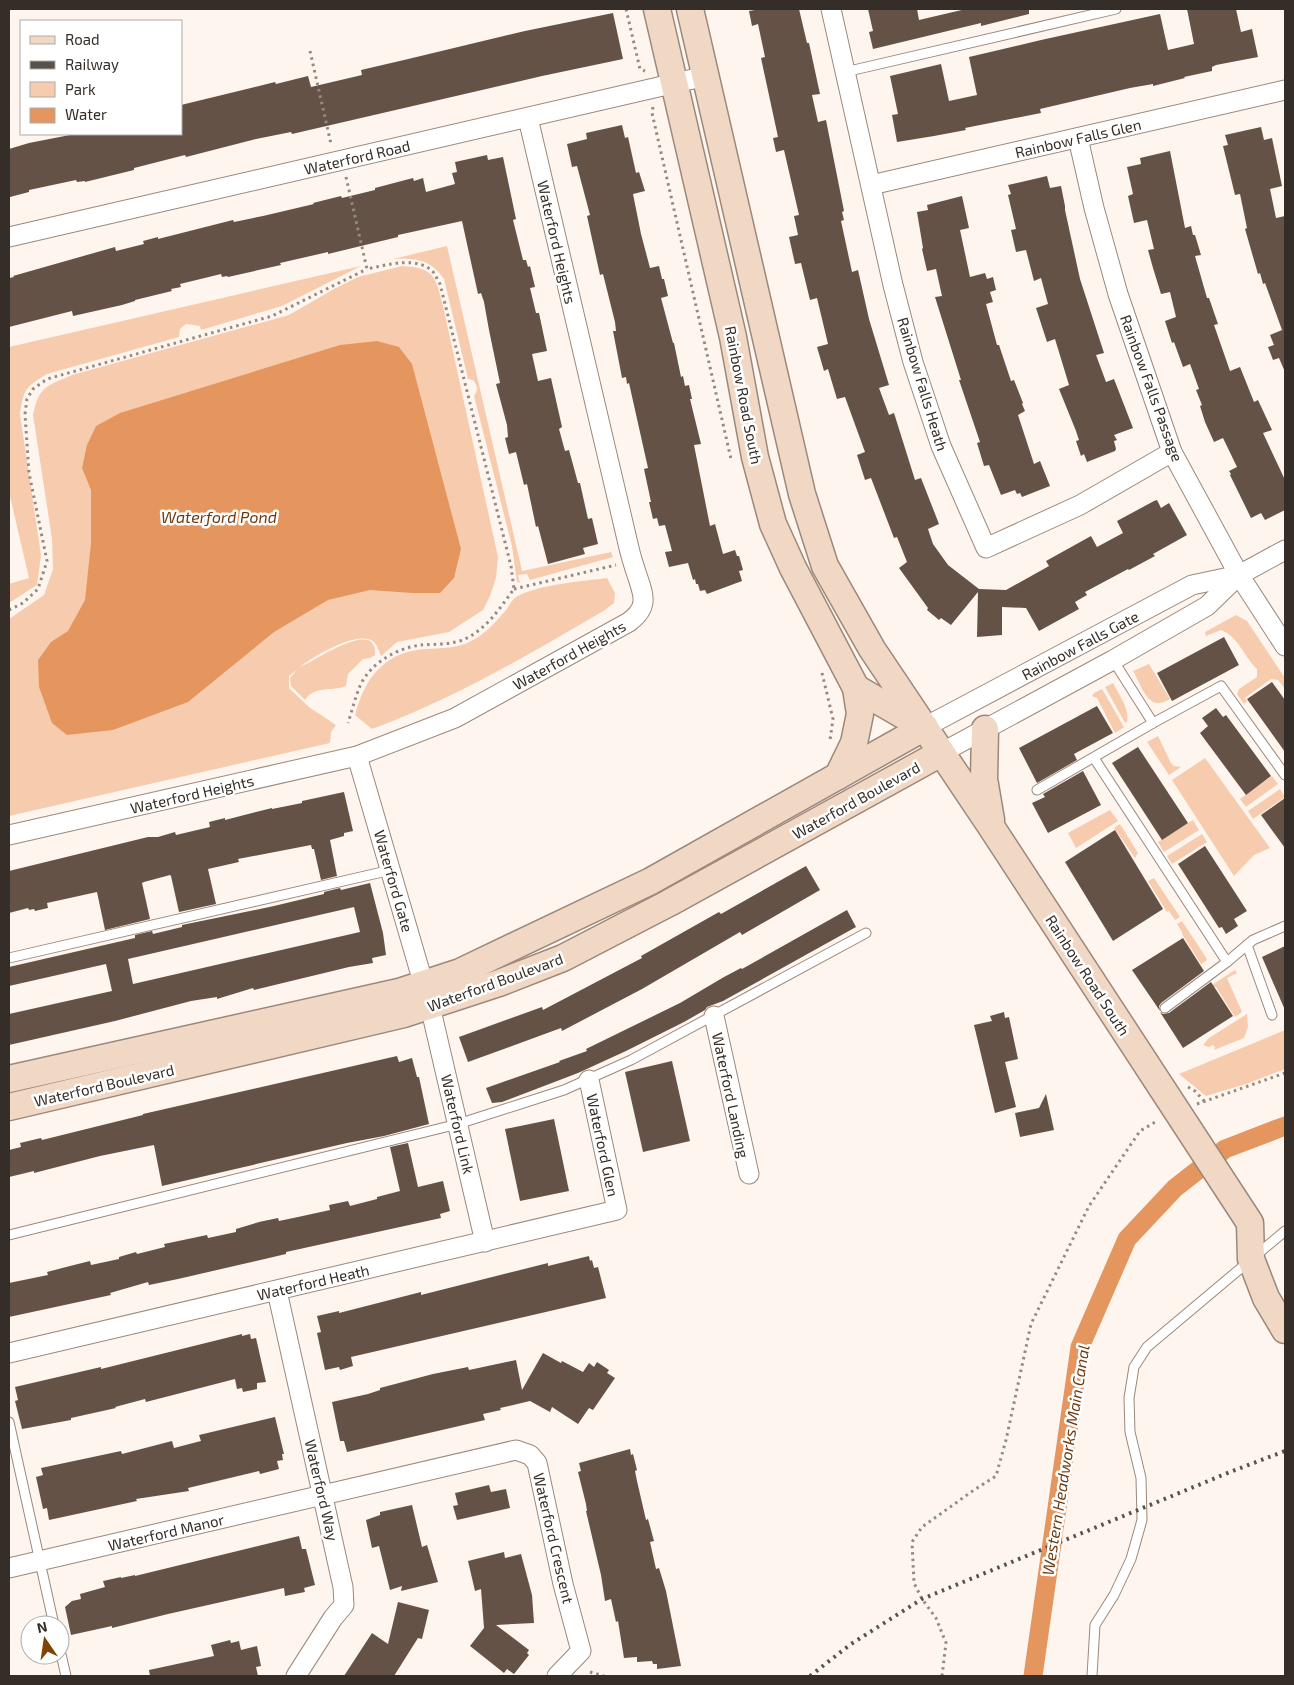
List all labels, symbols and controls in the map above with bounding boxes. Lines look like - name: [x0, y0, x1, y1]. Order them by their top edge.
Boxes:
- legend: [20, 20, 182, 135]
- text: Road: [65, 30, 100, 48]
- text: Railway: [65, 55, 119, 73]
- text: Park: [65, 80, 96, 98]
- text: Water: [65, 105, 107, 123]
- street label: Rainbow Falls Glen: [1013, 115, 1143, 161]
- street label: Waterford Road: [302, 136, 412, 178]
- street label: Waterford Heights: [534, 178, 580, 306]
- street label: Rainbow Falls Passage: [1117, 312, 1187, 464]
- street label: Rainbow Falls Heath: [894, 315, 952, 453]
- street label: Rainbow Road South: [722, 324, 766, 466]
- water label: Waterford Pond: [161, 507, 277, 526]
- street label: Rainbow Falls Gate: [1019, 607, 1141, 683]
- street label: Waterford Heights: [509, 617, 629, 693]
- street label: Waterford Boulevard: [789, 757, 923, 843]
- street label: Waterford Heights: [128, 771, 256, 817]
- street label: Waterford Gate: [371, 828, 417, 934]
- street label: Rainbow Road South: [1042, 911, 1134, 1039]
- street label: Waterford Boulevard: [425, 949, 565, 1015]
- street label: Waterford Landing: [709, 1031, 753, 1160]
- street label: Waterford Boulevard: [32, 1060, 176, 1110]
- street label: Waterford Link: [438, 1072, 478, 1176]
- street label: Waterford Glen: [583, 1092, 623, 1198]
- street label: Waterford Heath: [255, 1260, 371, 1304]
- water label: Western Headworks Main Canal: [1037, 1343, 1093, 1577]
- street label: Waterford Way: [302, 1437, 342, 1543]
- street label: Waterford Crescent: [530, 1471, 578, 1605]
- street label: Waterford Manor: [106, 1510, 226, 1554]
- north arrow: [20, 1615, 70, 1665]
- text: N: [35, 1617, 49, 1636]

